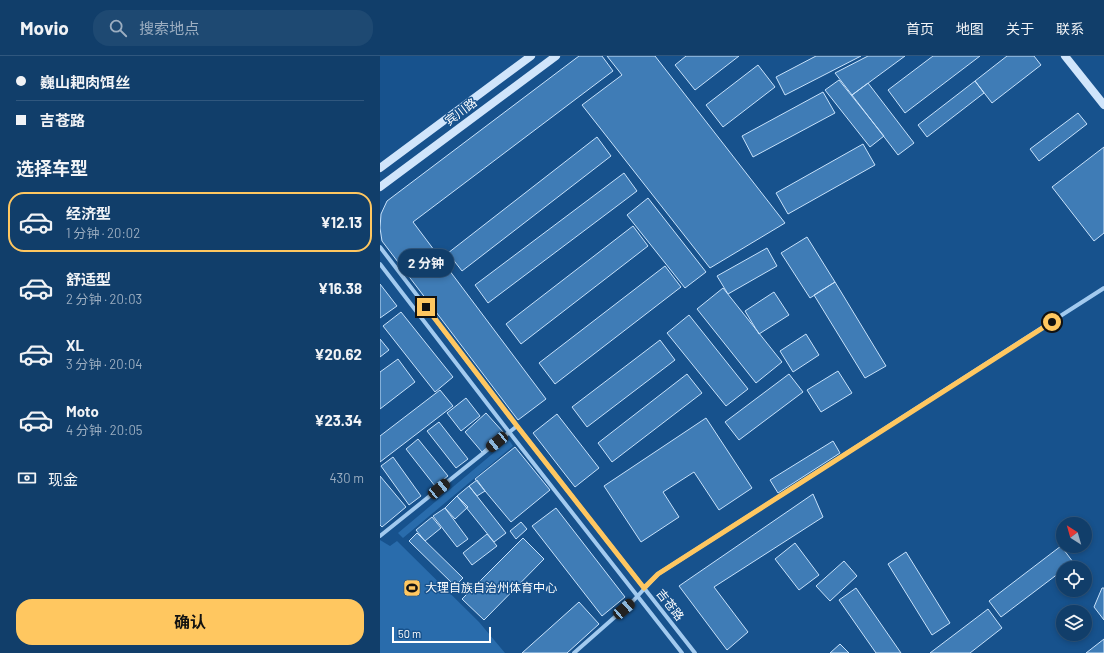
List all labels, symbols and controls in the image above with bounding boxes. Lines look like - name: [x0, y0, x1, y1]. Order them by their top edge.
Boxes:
- search box: [93, 10, 373, 46]
- text: Movio: [20, 16, 69, 39]
- icon: search: [107, 17, 129, 39]
- text: 搜索地点: [139, 19, 199, 37]
- text: 首页: [906, 20, 934, 37]
- text: 地图: [956, 20, 984, 37]
- text: 关于: [1006, 20, 1034, 37]
- text: 联系: [1056, 20, 1084, 37]
- text: 巍山耙肉饵丝: [40, 73, 130, 91]
- street label: 宾川路: [442, 95, 479, 128]
- text: 吉苍路: [40, 111, 85, 129]
- text: 选择车型: [16, 157, 88, 179]
- icon: car: [18, 204, 54, 240]
- text: 经济型: [66, 204, 111, 222]
- text: ¥12.13: [321, 213, 362, 231]
- text: 1 分钟 · 20:02: [66, 225, 140, 241]
- callout: 2 分钟: [398, 249, 454, 277]
- text: 2 分钟: [408, 255, 444, 271]
- icon: car: [18, 270, 54, 306]
- text: 舒适型: [66, 270, 111, 288]
- text: ¥16.38: [318, 279, 362, 297]
- text: 2 分钟 · 20:03: [66, 291, 142, 307]
- route end: [417, 298, 435, 316]
- route start: [1043, 313, 1061, 331]
- icon: car: [18, 336, 54, 372]
- text: XL: [66, 336, 84, 354]
- text: ¥20.62: [314, 345, 362, 363]
- text: 3 分钟 · 20:04: [66, 356, 142, 372]
- icon: car: [18, 402, 54, 438]
- text: Moto: [66, 402, 99, 420]
- text: ¥23.34: [314, 411, 362, 429]
- text: 4 分钟 · 20:05: [66, 422, 142, 438]
- car: [484, 430, 510, 454]
- icon: cash: [16, 467, 38, 489]
- text: 现金: [48, 470, 78, 488]
- text: 430 m: [329, 470, 364, 486]
- car: [426, 477, 452, 501]
- north arrow: [1056, 517, 1092, 553]
- map controls: [1056, 517, 1092, 641]
- button: locate: [1056, 561, 1092, 597]
- sports icon: 大理自族自治州体育中心: [402, 578, 422, 598]
- place label: 大理自族自治州体育中心: [425, 580, 557, 594]
- street label: 吉苍路: [654, 586, 687, 623]
- car: [611, 597, 637, 621]
- button: 确认: [16, 599, 364, 645]
- button: layers: [1056, 605, 1092, 641]
- scale bar: [392, 625, 491, 644]
- text: 50 m: [398, 627, 421, 640]

